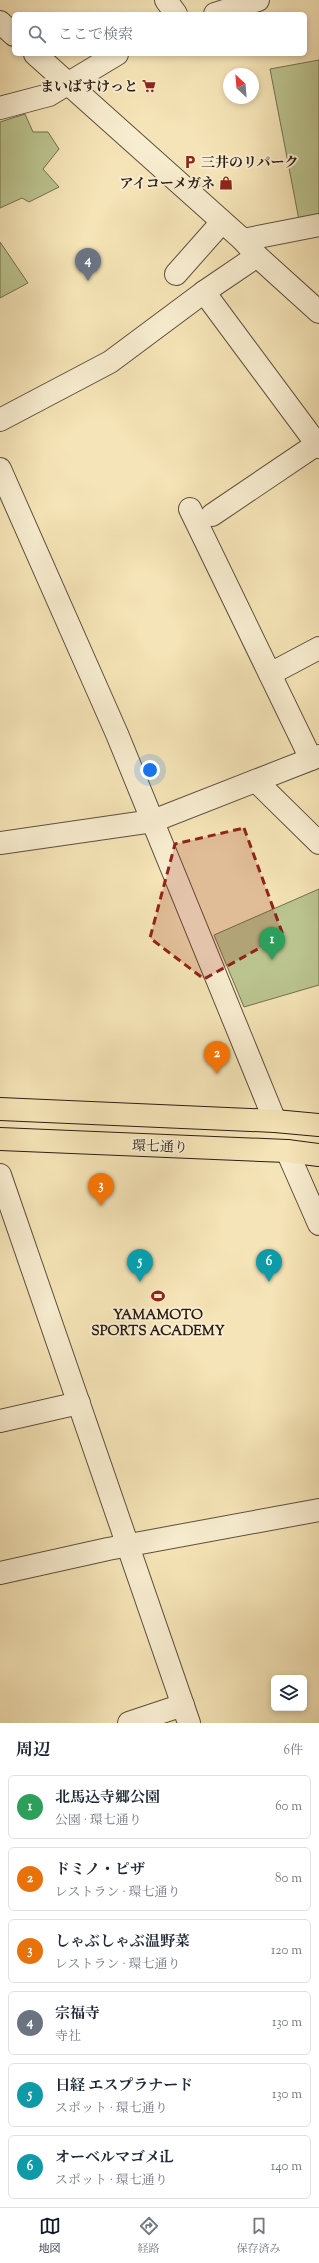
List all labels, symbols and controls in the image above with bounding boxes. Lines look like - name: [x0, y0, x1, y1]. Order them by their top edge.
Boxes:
- search box: [12, 12, 307, 56]
- icon: search: [26, 23, 48, 45]
- text: ここで検索: [58, 25, 133, 46]
- north arrow: [223, 68, 259, 104]
- place label: まいばすけっと: [40, 78, 138, 98]
- supermarket icon: まいばすけっと: [141, 78, 157, 94]
- parking icon: 三井のリパーク: [182, 154, 198, 170]
- place label: 三井のリパーク: [201, 154, 299, 174]
- place label: アイコーメガネ: [120, 175, 215, 195]
- shop icon: アイコーメガネ: [218, 175, 234, 191]
- pin: 4: [75, 248, 101, 281]
- your location: [140, 760, 160, 780]
- pin: 1: [259, 927, 285, 960]
- pin: 2: [204, 1041, 230, 1074]
- street label: 環七通り: [132, 1137, 188, 1159]
- pin: 3: [88, 1173, 114, 1206]
- pin: 5: [127, 1249, 153, 1282]
- pin: 6: [256, 1249, 282, 1282]
- sports icon: YAMAMOTO SPORTS ACADEMY: [150, 1288, 166, 1304]
- place label: YAMAMOTO SPORTS ACADEMY: [91, 1306, 225, 1342]
- map controls: [271, 1675, 307, 1711]
- button: layers: [271, 1675, 307, 1711]
- text: 周辺: [16, 1739, 50, 1763]
- text: 6件: [284, 1742, 303, 1760]
- text: 北馬込寺郷公園: [55, 1788, 160, 1809]
- text: 1: [28, 1798, 32, 1816]
- text: 60 m: [275, 1798, 302, 1816]
- text: 公園 · 環七通り: [55, 1812, 142, 1830]
- text: ドミノ・ピザ: [55, 1860, 145, 1881]
- text: 2: [27, 1870, 33, 1888]
- text: 80 m: [275, 1870, 302, 1888]
- text: レストラン · 環七通り: [55, 1884, 180, 1902]
- text: しゃぶしゃぶ温野菜: [55, 1932, 190, 1953]
- text: 3: [27, 1942, 33, 1960]
- text: 120 m: [271, 1942, 302, 1960]
- text: レストラン · 環七通り: [55, 1956, 180, 1974]
- text: 宗福寺: [55, 2004, 100, 2025]
- text: 4: [27, 2014, 33, 2032]
- text: 130 m: [272, 2014, 302, 2032]
- text: 寺社: [55, 2028, 81, 2046]
- text: 日経 エスプラナード: [55, 2076, 193, 2097]
- text: 5: [28, 2086, 32, 2104]
- text: 130 m: [272, 2086, 302, 2104]
- text: スポット · 環七通り: [55, 2100, 168, 2118]
- text: オーベルマゴメiL: [55, 2148, 173, 2169]
- text: 6: [27, 2158, 33, 2176]
- text: 140 m: [271, 2158, 302, 2176]
- text: スポット · 環七通り: [55, 2172, 168, 2190]
- tab: 地図: [39, 2215, 61, 2257]
- tab: 経路: [138, 2215, 160, 2257]
- tab: 保存済み: [237, 2215, 281, 2257]

